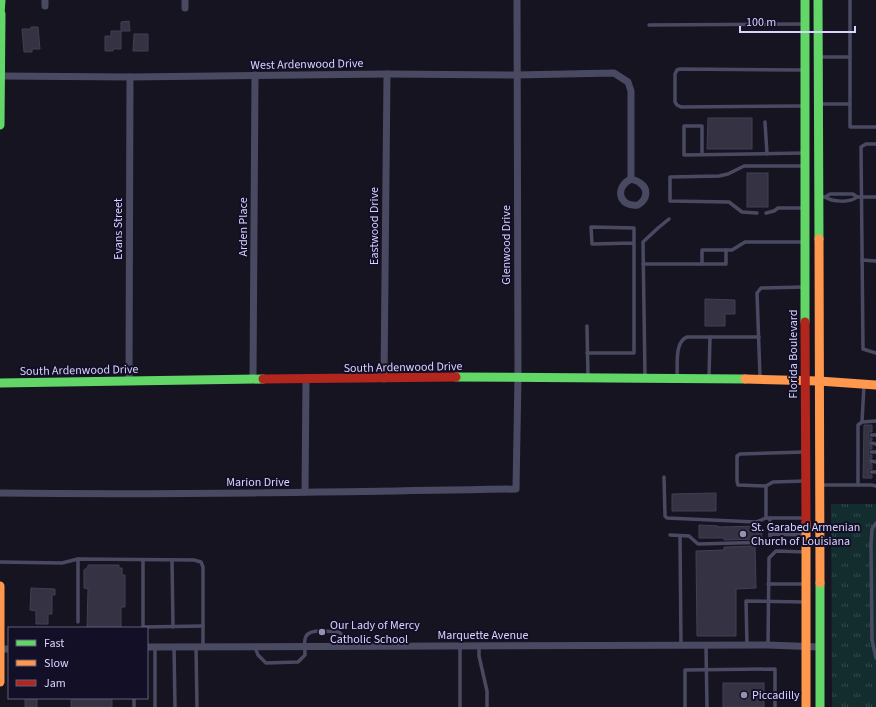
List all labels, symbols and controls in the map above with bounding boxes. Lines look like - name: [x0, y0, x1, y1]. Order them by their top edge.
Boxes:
- scale bar: [740, 8, 855, 34]
- text: 100 m: [746, 14, 776, 31]
- street label: West Ardenwood Drive: [250, 55, 364, 74]
- street label: Eastwood Drive: [366, 187, 383, 265]
- street label: Arden Place: [235, 197, 252, 257]
- street label: Evans Street: [110, 198, 127, 260]
- street label: Glenwood Drive: [498, 205, 515, 285]
- street label: Florida Boulevard: [785, 310, 802, 399]
- street label: South Ardenwood Drive: [343, 358, 463, 377]
- street label: South Ardenwood Drive: [19, 361, 139, 380]
- street label: Marion Drive: [226, 474, 290, 491]
- place label: St. Garabed Armenian Church of Louisiana: [751, 519, 860, 550]
- marker: St. Garabed Armenian Church of Louisiana: [738, 529, 748, 539]
- place label: Our Lady of Mercy Catholic School: [330, 617, 420, 648]
- legend: [8, 627, 148, 699]
- marker: Our Lady of Mercy Catholic School: [317, 627, 327, 637]
- street label: Marquette Avenue: [438, 627, 528, 644]
- text: Fast: [44, 635, 64, 652]
- text: Slow: [44, 655, 69, 672]
- text: Jam: [44, 675, 66, 692]
- place label: Piccadilly: [752, 687, 800, 704]
- marker: Piccadilly: [739, 690, 749, 700]

